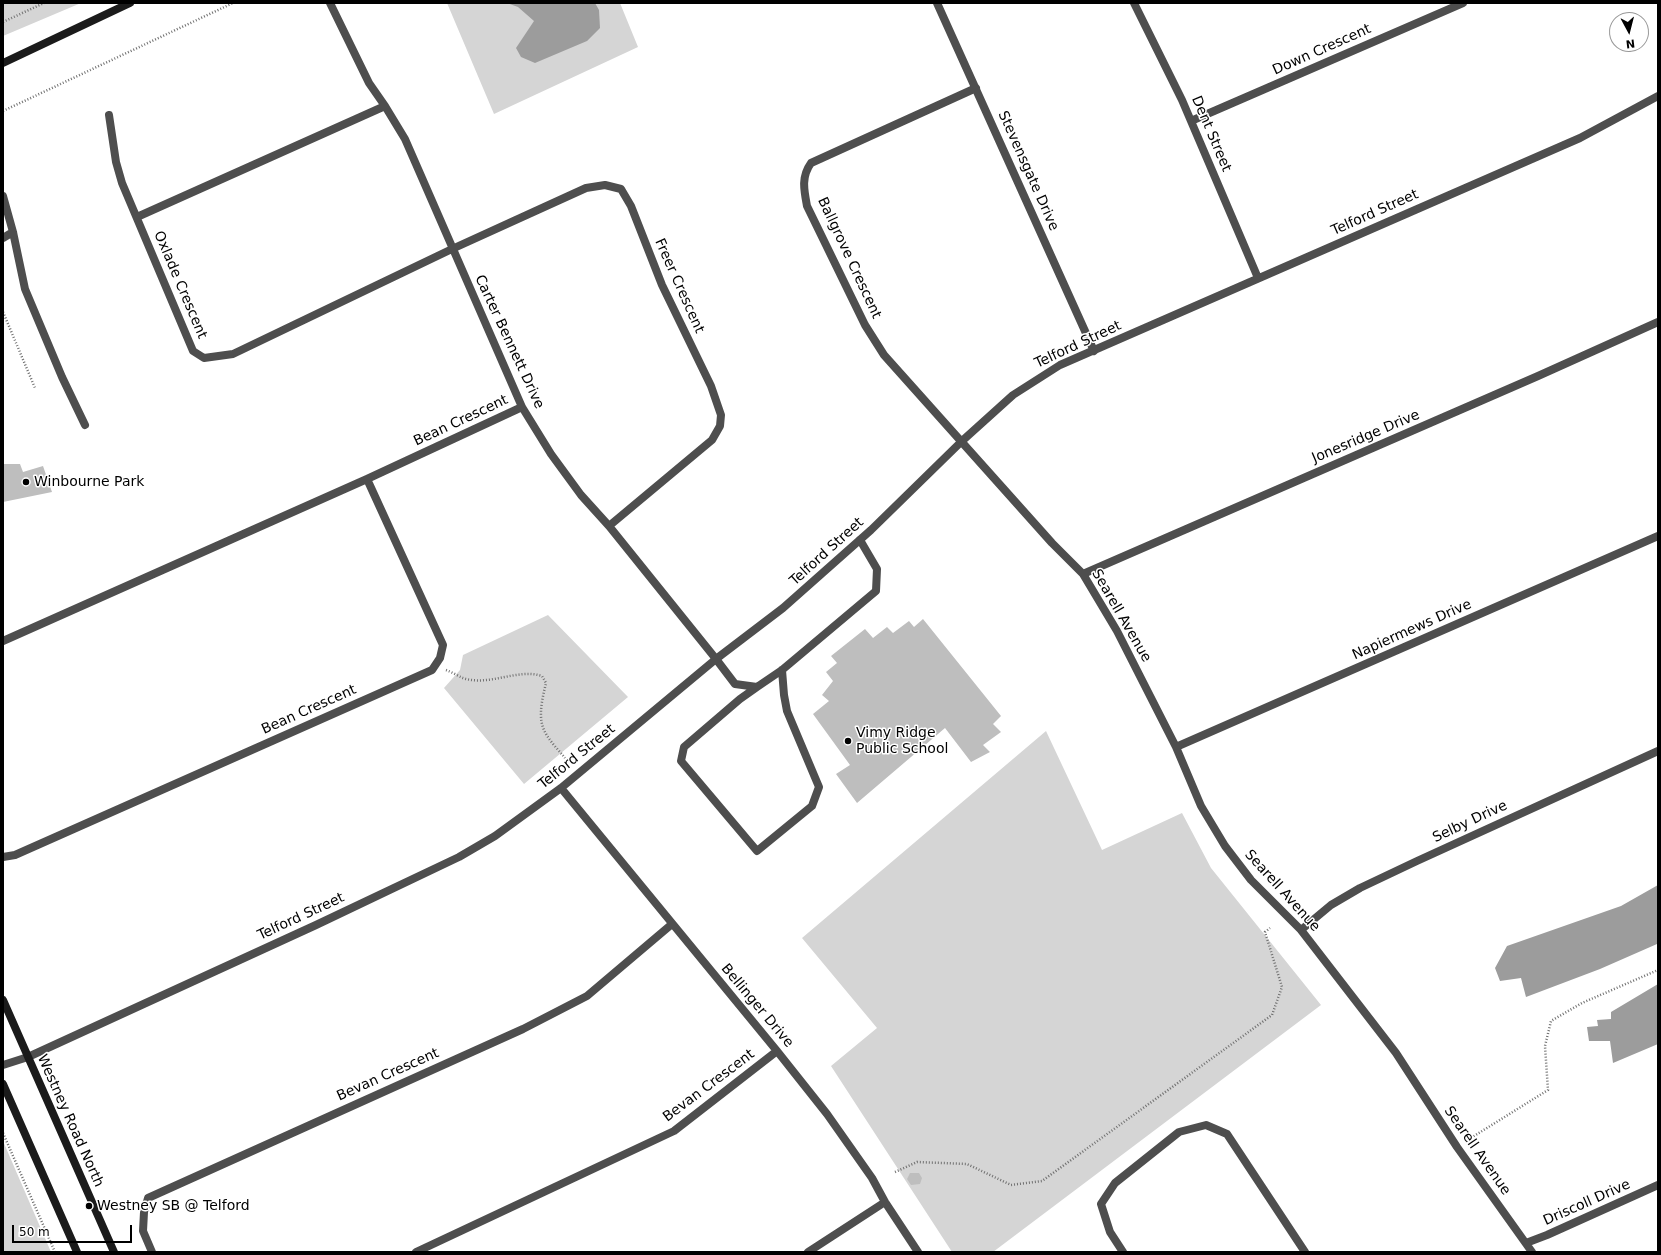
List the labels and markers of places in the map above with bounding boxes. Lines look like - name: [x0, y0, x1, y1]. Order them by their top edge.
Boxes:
- place label: Winbourne Park: [34, 474, 144, 490]
- marker: Winbourne Park: [21, 477, 31, 487]
- place label: Vimy Ridge Public School: [856, 725, 948, 758]
- marker: Vimy Ridge Public School: [843, 736, 853, 746]
- place label: Westney SB @ Telford: [97, 1198, 250, 1214]
- marker: Westney SB @ Telford: [84, 1201, 94, 1211]

